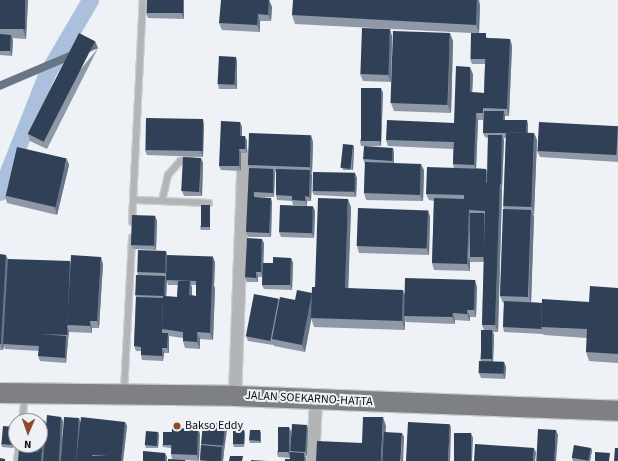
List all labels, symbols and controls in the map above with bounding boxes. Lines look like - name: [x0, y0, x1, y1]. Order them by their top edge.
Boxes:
- street label: JALAN SOEKARNO-HATTA: [245, 388, 373, 410]
- north arrow: [8, 413, 48, 453]
- place label: Bakso Eddy: [185, 419, 243, 433]
- marker: Bakso Eddy: [172, 421, 182, 431]
- text: N: [24, 437, 32, 452]

